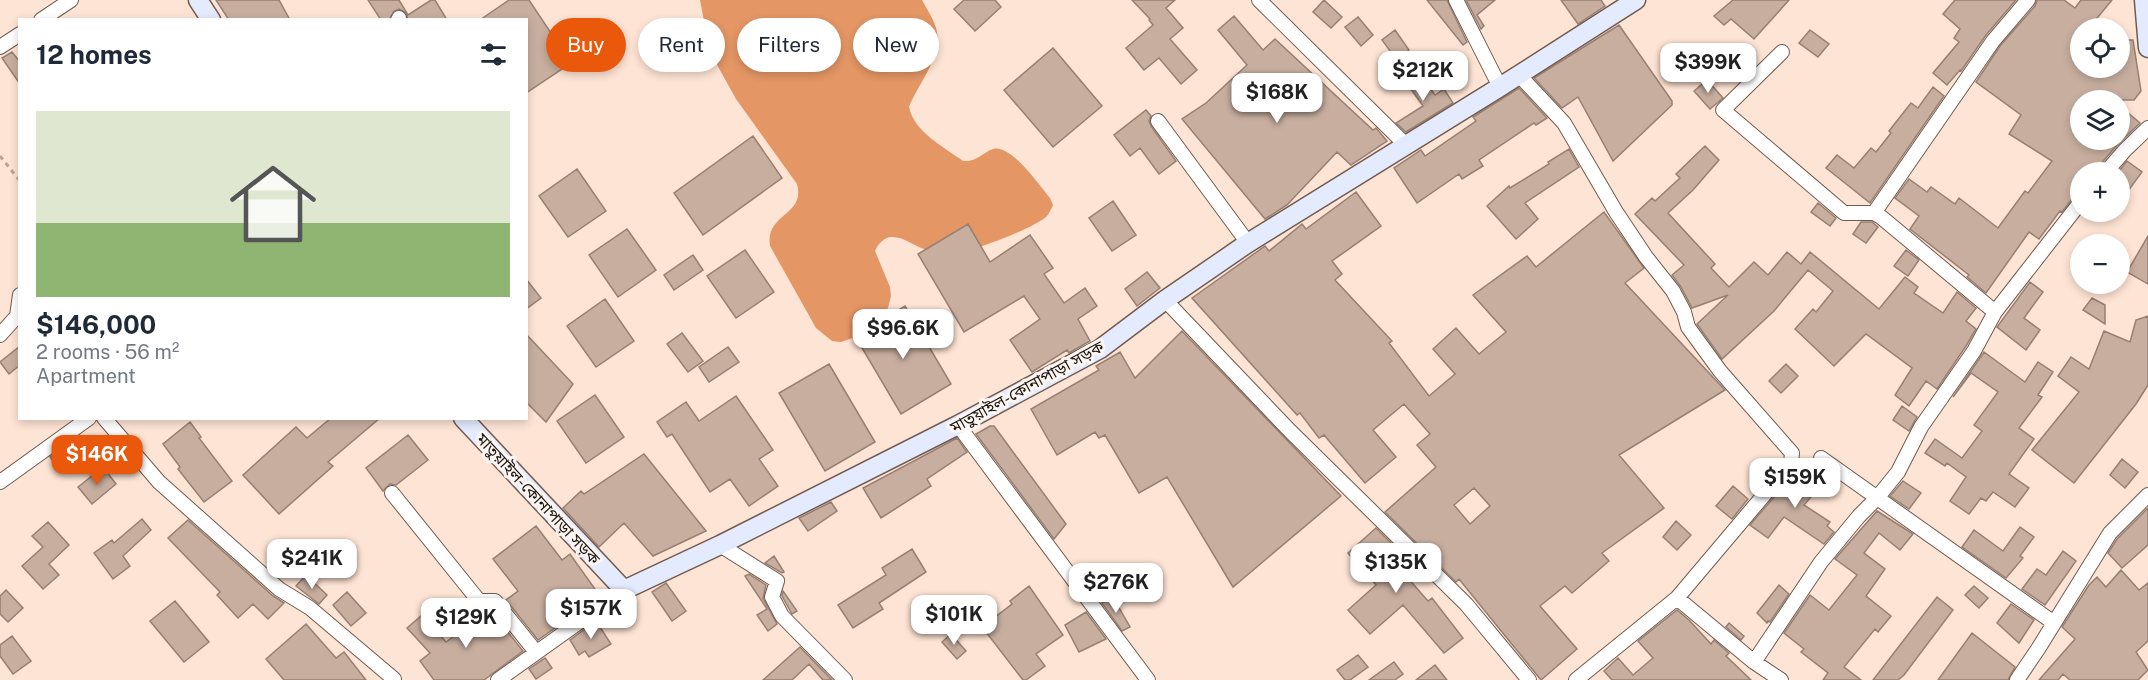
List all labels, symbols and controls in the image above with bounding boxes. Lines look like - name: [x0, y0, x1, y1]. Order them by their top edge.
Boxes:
- chip: Buy: [546, 18, 626, 72]
- chip: Rent: [638, 18, 725, 72]
- chip: Filters: [737, 18, 841, 72]
- chip: New: [853, 18, 939, 72]
- map controls: [2070, 18, 2130, 294]
- button: locate: [2070, 18, 2130, 78]
- icon: filters: [477, 38, 510, 71]
- text: 12 homes: [36, 39, 152, 70]
- pin: $399K: [1666, 43, 1750, 94]
- text: $399K: [1674, 50, 1742, 74]
- pin: $212K: [1381, 51, 1465, 102]
- text: $212K: [1392, 58, 1454, 82]
- pin: $168K: [1235, 73, 1319, 124]
- text: $168K: [1245, 80, 1309, 104]
- button: layers: [2070, 90, 2130, 150]
- icon: home: [219, 150, 327, 258]
- button: +: [2070, 162, 2130, 222]
- button: −: [2070, 234, 2130, 294]
- text: $146,000: [36, 309, 156, 340]
- pin: $96.6K: [854, 309, 952, 360]
- text: $96.6K: [867, 316, 939, 340]
- street label: মাতুয়াইল-কোনাপাড়া সড়ক: [946, 336, 1108, 438]
- text: 2 rooms · 56 m²: [36, 340, 179, 364]
- text: Apartment: [36, 364, 136, 388]
- street label: মাতুয়াইল-কোনাপাড়া সড়ক: [472, 429, 604, 569]
- pin: $146K: [55, 435, 139, 486]
- text: $146K: [66, 442, 128, 466]
- pin: $159K: [1753, 458, 1837, 509]
- text: $159K: [1763, 465, 1827, 489]
- pin: $241K: [270, 539, 354, 590]
- pin: $135K: [1354, 543, 1438, 594]
- text: $241K: [281, 546, 343, 570]
- text: $135K: [1364, 550, 1428, 574]
- pin: $276K: [1074, 563, 1158, 614]
- text: $276K: [1083, 570, 1149, 594]
- pin: $157K: [549, 589, 633, 640]
- pin: $101K: [912, 595, 996, 646]
- text: $157K: [560, 596, 622, 620]
- pin: $129K: [424, 598, 508, 649]
- text: $101K: [925, 602, 983, 626]
- text: $129K: [435, 605, 497, 629]

